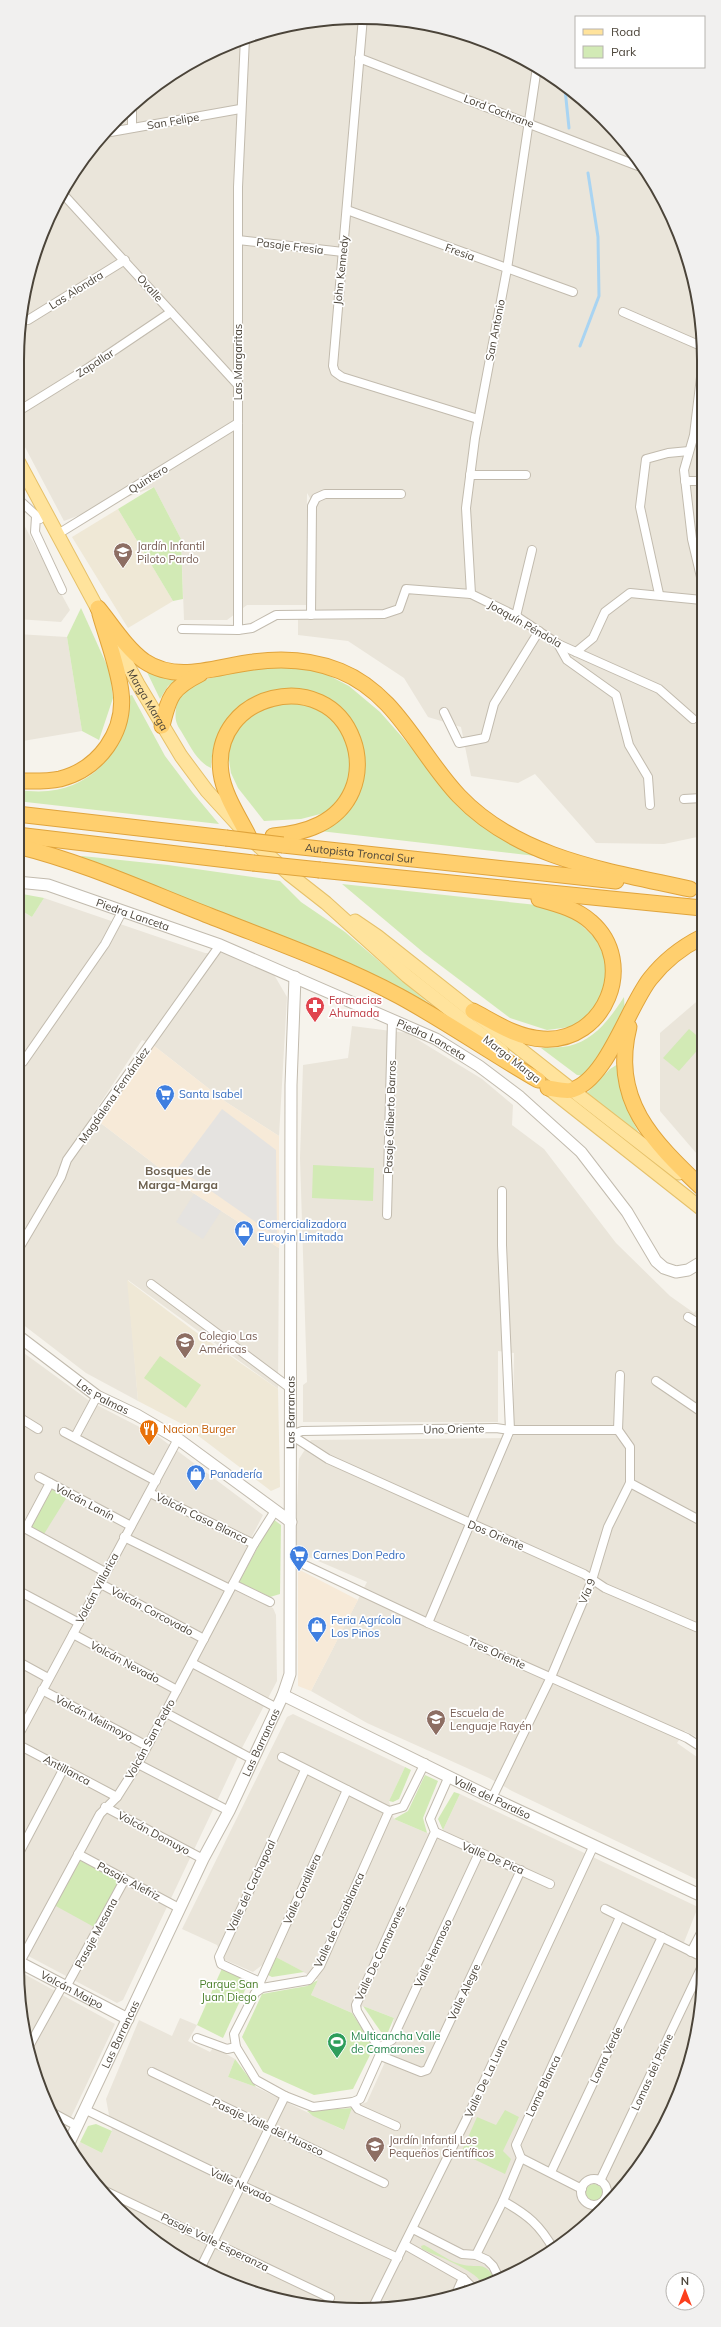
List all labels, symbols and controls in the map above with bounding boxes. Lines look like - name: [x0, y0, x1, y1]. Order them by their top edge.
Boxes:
- legend: [575, 16, 705, 68]
- text: Road: [611, 24, 640, 39]
- text: Park: [611, 44, 637, 59]
- street label: Lord Cochrane: [462, 91, 536, 131]
- street label: San Felipe: [146, 110, 200, 132]
- street label: John Kennedy: [330, 234, 352, 305]
- street label: Pasaje Fresia: [256, 235, 324, 257]
- street label: Fresia: [443, 240, 477, 264]
- street label: Las Alondra: [46, 268, 106, 312]
- street label: Ovalle: [134, 271, 166, 305]
- street label: San Antonio: [482, 298, 508, 362]
- street label: Las Margaritas: [231, 324, 245, 400]
- street label: Zapallar: [74, 346, 116, 380]
- street label: Quintero: [126, 461, 170, 497]
- place label: Jardín Infantil Piloto Pardo: [137, 539, 205, 566]
- school or university icon: Jardín Infantil Piloto Pardo: [112, 541, 134, 569]
- street label: Joaquín Péndola: [486, 597, 564, 651]
- street label: Marga Marga: [124, 666, 171, 733]
- street label: Autopista Troncal Sur: [304, 840, 415, 866]
- street label: Piedra Lanceta: [94, 895, 171, 934]
- place label: Farmacias Ahumada: [329, 993, 382, 1020]
- pharmacy icon: Farmacias Ahumada: [304, 995, 326, 1023]
- street label: Piedra Lanceta: [394, 1016, 469, 1063]
- street label: Marga Marga: [480, 1032, 544, 1086]
- street label: Magdalena Fernández: [76, 1044, 153, 1146]
- street label: Pasaje Gilberto Barros: [381, 1060, 399, 1174]
- supermarket icon: Santa Isabel: [154, 1083, 176, 1111]
- place label: Santa Isabel: [179, 1087, 242, 1101]
- district label: Bosques de Marga-Marga: [138, 1163, 218, 1192]
- place label: Comercializadora Euroyin Limitada: [258, 1217, 347, 1244]
- shop icon: Comercializadora Euroyin Limitada: [233, 1219, 255, 1247]
- place label: Colegio Las Américas: [199, 1329, 257, 1356]
- school or university icon: Colegio Las Américas: [174, 1331, 196, 1359]
- street label: Las Palmas: [74, 1376, 131, 1417]
- street label: Las Barrancas: [283, 1376, 298, 1449]
- restaurant icon: Nacion Burger: [138, 1418, 160, 1446]
- street label: Uno Oriente: [423, 1421, 485, 1437]
- place label: Nacion Burger: [163, 1422, 236, 1436]
- shop icon: Panadería: [185, 1463, 207, 1491]
- place label: Panadería: [210, 1467, 262, 1481]
- street label: Volcán Lanín: [53, 1480, 117, 1524]
- street label: Volcán Casa Blanca: [153, 1490, 251, 1546]
- street label: Dos Oriente: [466, 1517, 526, 1553]
- supermarket icon: Carnes Don Pedro: [288, 1544, 310, 1572]
- place label: Carnes Don Pedro: [313, 1548, 405, 1562]
- street label: Volcán Villarica: [72, 1550, 122, 1626]
- street label: Vía 9: [576, 1576, 598, 1606]
- street label: Volcán Corcovado: [108, 1583, 196, 1639]
- place label: Feria Agrícola Los Pinos: [331, 1613, 401, 1640]
- shop icon: Feria Agrícola Los Pinos: [306, 1615, 328, 1643]
- street label: Tres Oriente: [466, 1634, 528, 1672]
- street label: Volcán Nevado: [88, 1638, 162, 1686]
- street label: Volcán Melimoyo: [53, 1692, 135, 1744]
- street label: Volcán San Pedro: [122, 1696, 178, 1782]
- street label: Las Barrancas: [239, 1706, 283, 1779]
- place label: Escuela de Lenguaje Rayén: [450, 1706, 532, 1733]
- school or university icon: Escuela de Lenguaje Rayén: [425, 1708, 447, 1736]
- street label: Antillanca: [41, 1752, 93, 1788]
- street label: Valle del Paraíso: [451, 1773, 533, 1822]
- street label: Volcán Domuyo: [115, 1808, 193, 1858]
- street label: Valle del Cachapoal: [223, 1838, 279, 1934]
- street label: Valle De Pica: [460, 1839, 526, 1877]
- street label: Valle Cordillera: [280, 1851, 324, 1927]
- street label: Pasaje Alefriz: [95, 1858, 163, 1904]
- street label: Valle de Casablanca: [311, 1870, 367, 1970]
- street label: Pasaje Mesana: [72, 1895, 120, 1971]
- street label: Valle De Camarones: [352, 1903, 408, 2003]
- street label: Valle Hermoso: [411, 1917, 455, 1989]
- street label: Valle Alegre: [445, 1961, 483, 2023]
- street label: Volcán Maipo: [38, 1968, 106, 2012]
- park label: Parque San Juan Diego: [199, 1977, 259, 2004]
- street label: Las Barrancas: [98, 1998, 142, 2071]
- street label: Loma Verde: [587, 2024, 625, 2086]
- place label: Multicancha Valle de Camarones: [351, 2029, 441, 2056]
- sports icon: Multicancha Valle de Camarones: [326, 2031, 348, 2059]
- street label: Lomas del Paine: [628, 2031, 676, 2113]
- street label: Valle De La Luna: [462, 2036, 510, 2120]
- street label: Loma Blanca: [523, 2053, 563, 2119]
- street label: Pasaje Valle del Huasco: [210, 2095, 326, 2159]
- place label: Jardín Infantil Los Pequeños Científicos: [389, 2133, 494, 2160]
- school or university icon: Jardín Infantil Los Pequeños Científicos: [364, 2135, 386, 2163]
- street label: Valle Nevado: [208, 2164, 274, 2206]
- street label: Pasaje Valle Esperanza: [159, 2210, 271, 2274]
- north arrow: [665, 2271, 705, 2311]
- text: N: [681, 2274, 689, 2288]

